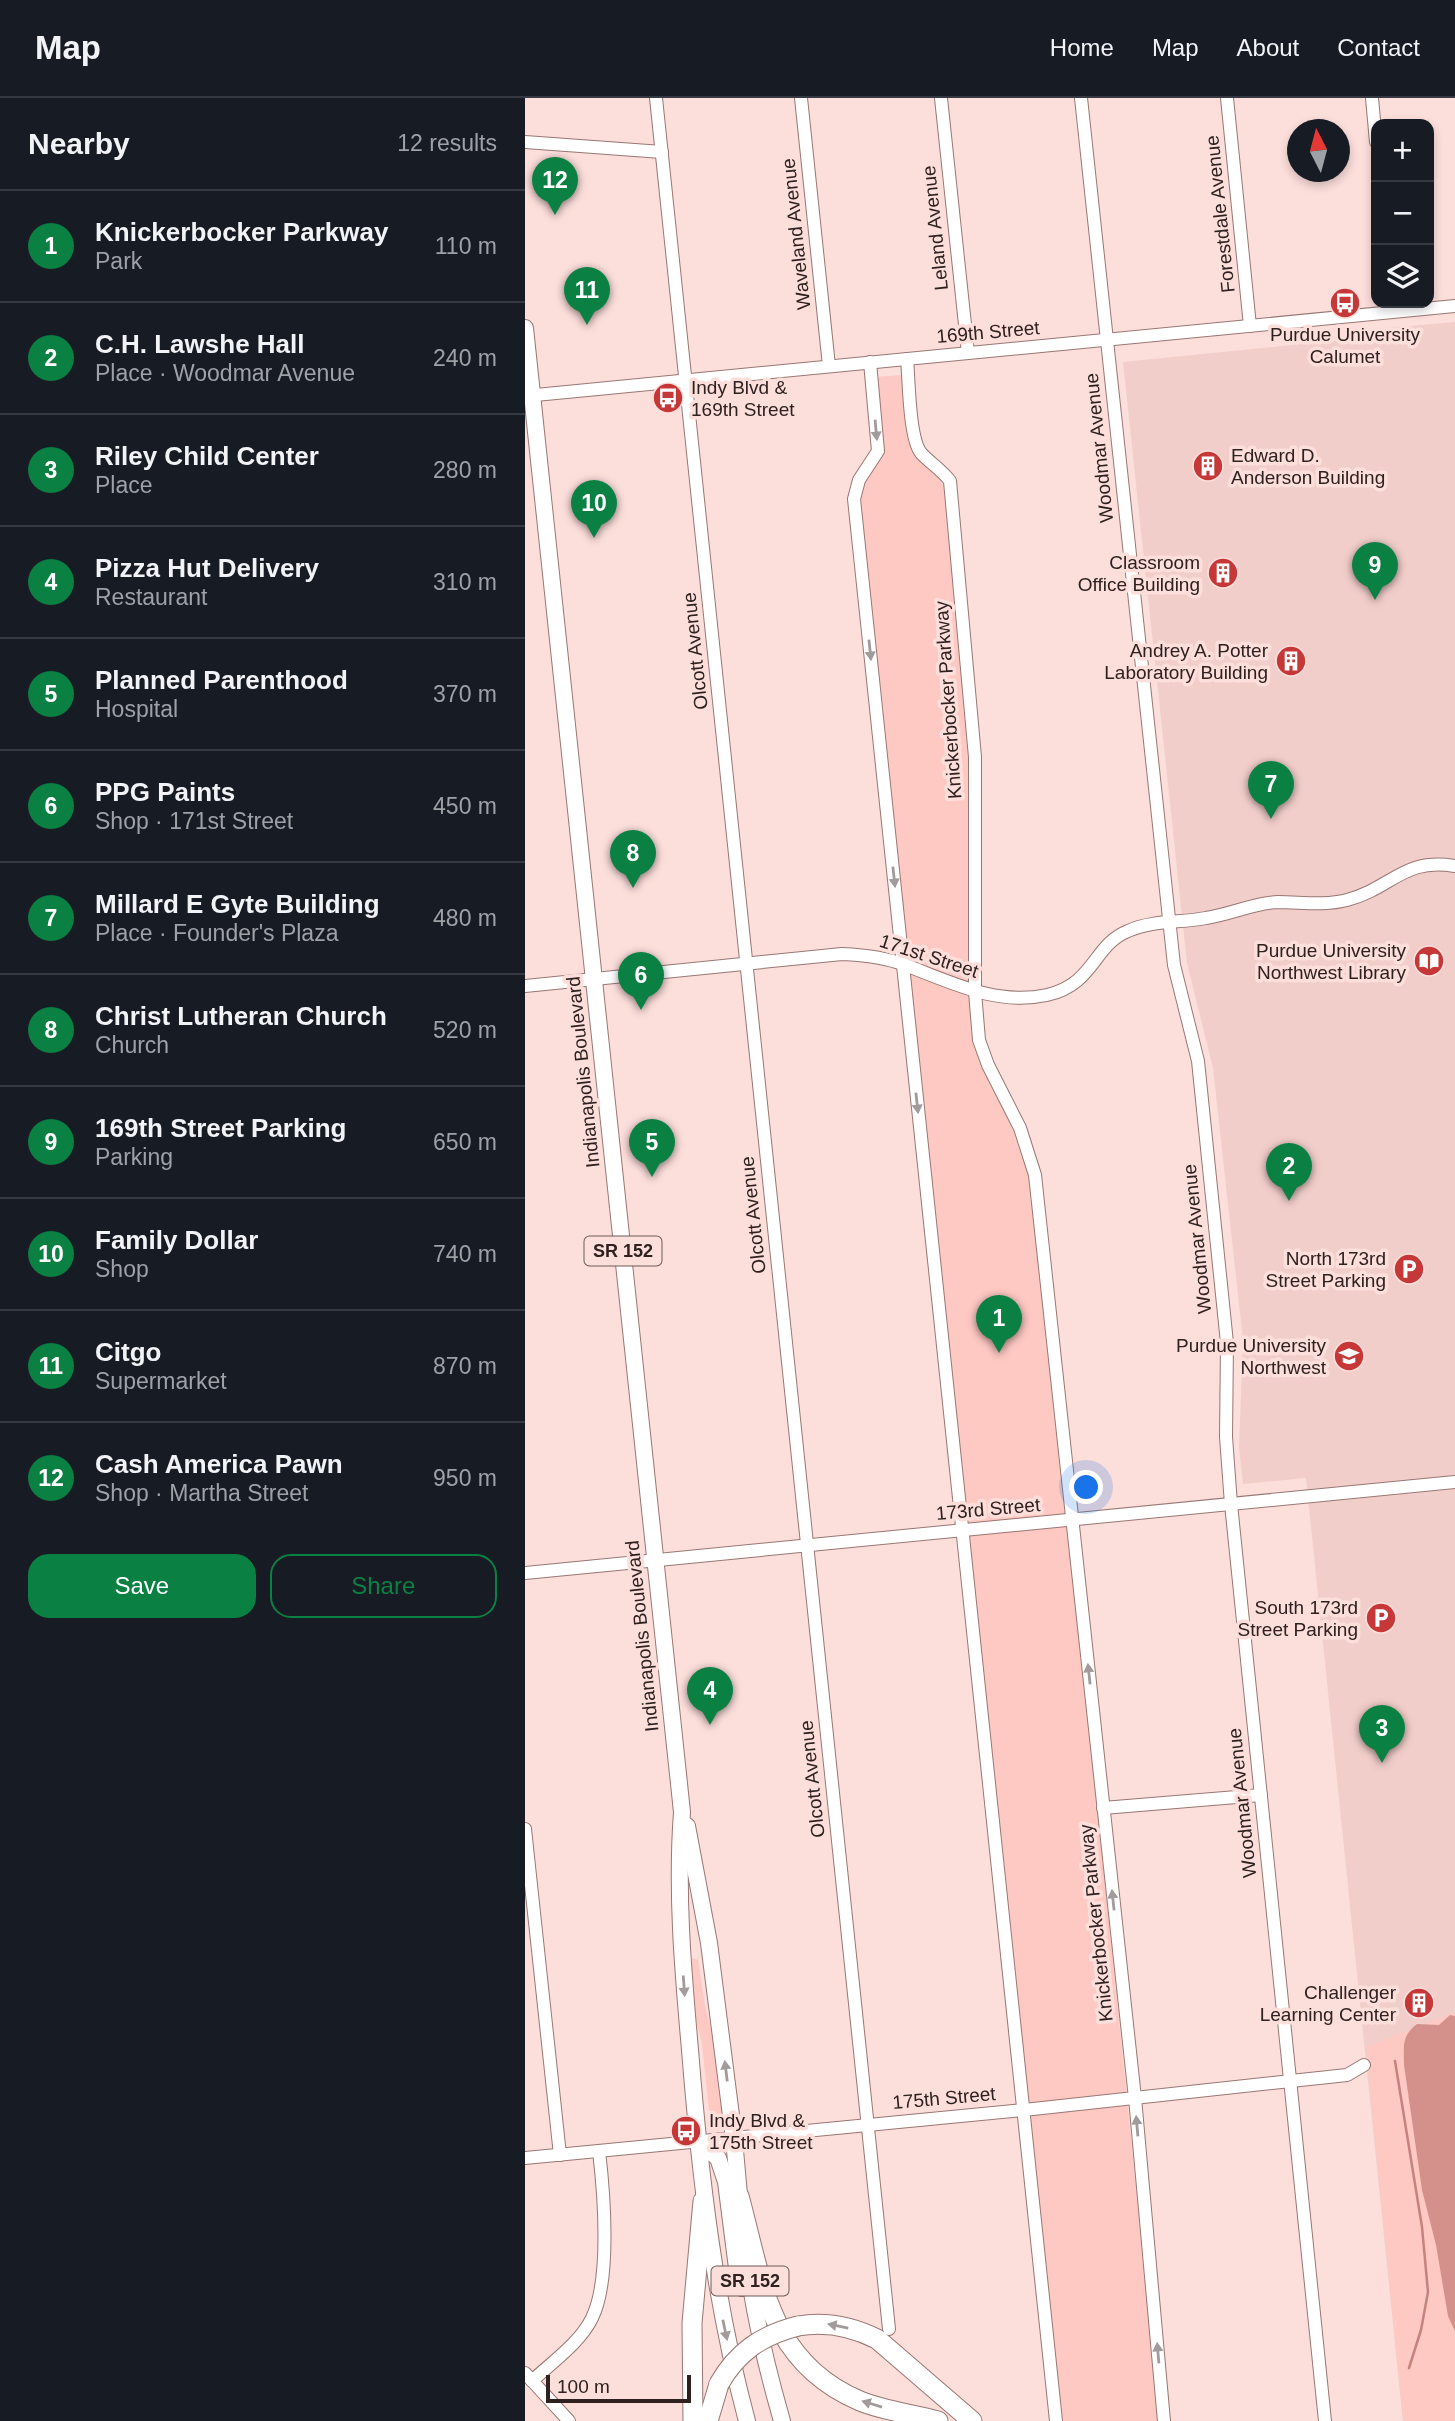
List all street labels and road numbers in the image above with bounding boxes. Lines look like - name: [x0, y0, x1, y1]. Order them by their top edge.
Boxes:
- street label: Forestdale Avenue: [1201, 134, 1239, 294]
- street label: Waveland Avenue: [778, 157, 814, 311]
- street label: Leland Avenue: [918, 165, 952, 291]
- street label: 169th Street: [936, 317, 1041, 347]
- street label: Woodmar Avenue: [1081, 372, 1117, 524]
- street label: Olcott Avenue: [678, 591, 712, 711]
- street label: Knickerbocker Parkway: [931, 600, 965, 800]
- street label: 171st Street: [877, 930, 982, 982]
- street label: Indianapolis Boulevard: [563, 975, 603, 1169]
- street label: Olcott Avenue: [736, 1155, 770, 1275]
- street label: Woodmar Avenue: [1179, 1163, 1215, 1315]
- road number: SR 152: [585, 1236, 661, 1266]
- street label: 173rd Street: [935, 1494, 1042, 1524]
- street label: Indianapolis Boulevard: [622, 1539, 662, 1733]
- street label: Olcott Avenue: [795, 1719, 829, 1839]
- street label: Woodmar Avenue: [1224, 1727, 1260, 1879]
- street label: Knickerbocker Parkway: [1075, 1823, 1117, 2023]
- street label: 175th Street: [892, 2083, 997, 2113]
- road number: SR 152: [712, 2266, 789, 2295]

